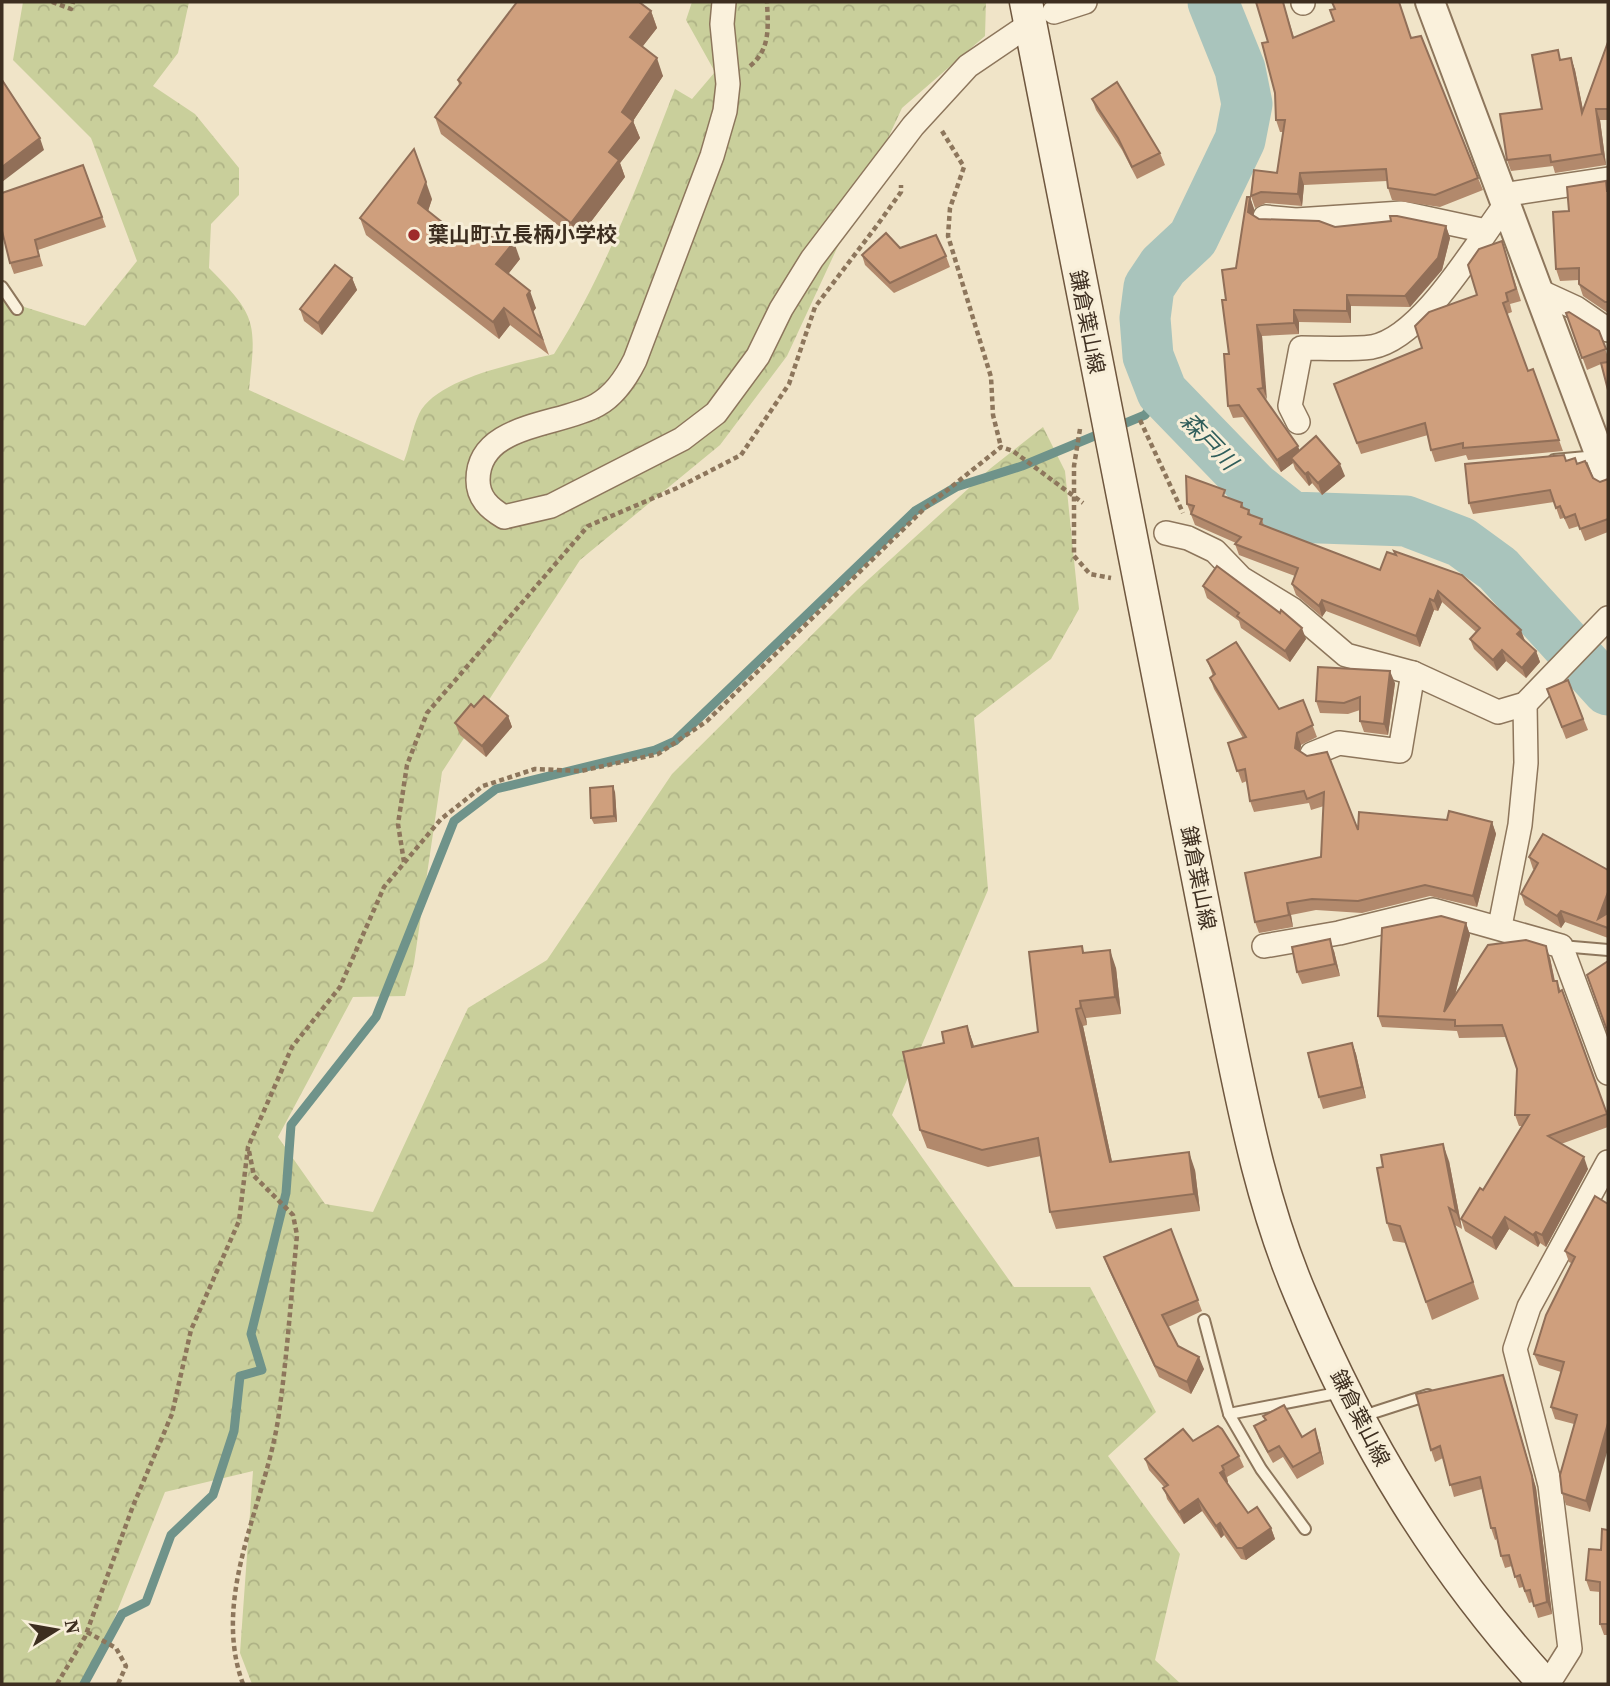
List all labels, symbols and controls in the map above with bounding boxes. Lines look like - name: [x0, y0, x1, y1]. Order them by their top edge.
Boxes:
- place label: 葉山町立長柄小学校: [428, 220, 617, 249]
- marker: 葉山町立長柄小学校: [406, 227, 422, 243]
- street label: 鎌倉葉山線: [1063, 268, 1112, 376]
- water label: 森戸川: [1174, 405, 1247, 479]
- street label: 鎌倉葉山線: [1174, 824, 1223, 932]
- street label: 鎌倉葉山線: [1324, 1364, 1397, 1471]
- north arrow: [21, 1595, 91, 1665]
- text: N: [59, 1617, 87, 1636]

